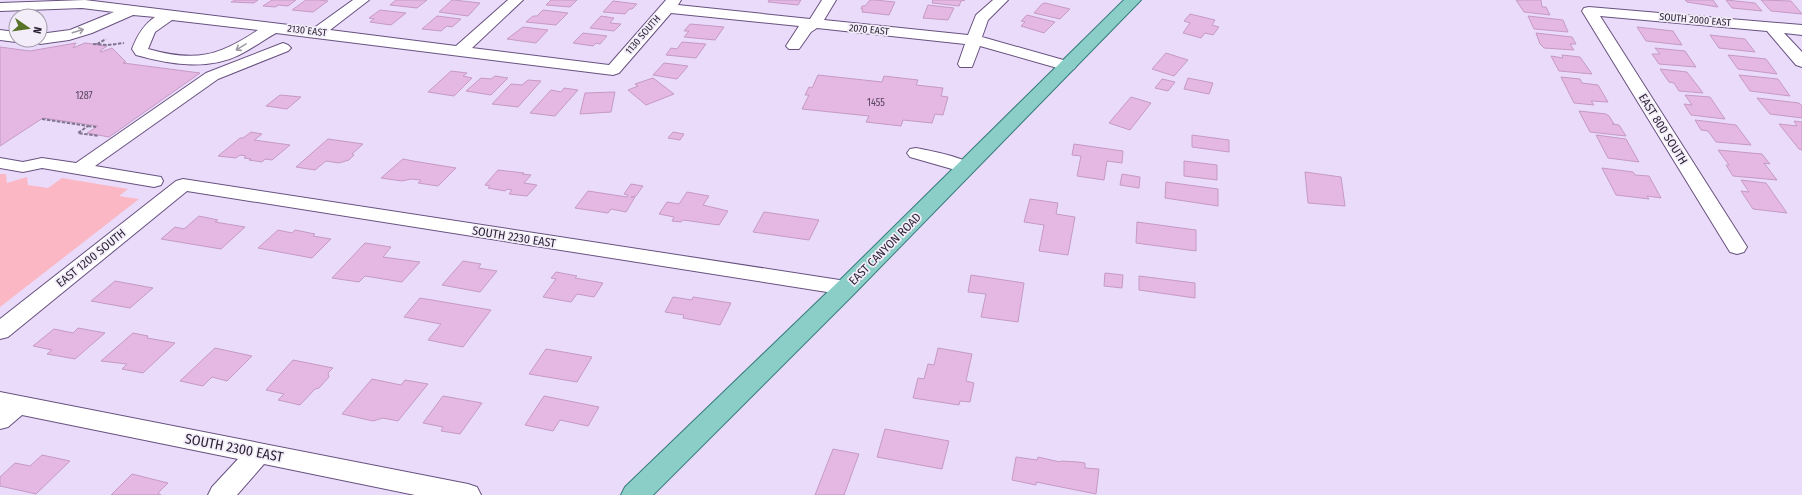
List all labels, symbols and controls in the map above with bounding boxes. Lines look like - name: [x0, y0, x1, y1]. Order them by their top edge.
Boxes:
- north arrow: [8, 8, 48, 48]
- street label: SOUTH 2000 EAST: [1659, 11, 1732, 29]
- street label: 1130 SOUTH: [623, 13, 663, 57]
- street label: 2070 EAST: [848, 22, 890, 38]
- street label: 2130 EAST: [287, 23, 328, 39]
- text: N: [30, 25, 44, 35]
- one-way arrow: [72, 27, 84, 35]
- one-way arrow: [235, 44, 247, 52]
- house number: 1287: [75, 90, 93, 102]
- street label: EAST 800 SOUTH: [1636, 91, 1690, 167]
- house number: 1455: [867, 97, 885, 109]
- street label: EAST CANYON ROAD: [846, 210, 924, 288]
- street label: SOUTH 2230 EAST: [471, 223, 557, 251]
- street label: EAST 1200 SOUTH: [54, 226, 128, 290]
- street label: SOUTH 2300 EAST: [183, 430, 285, 466]

